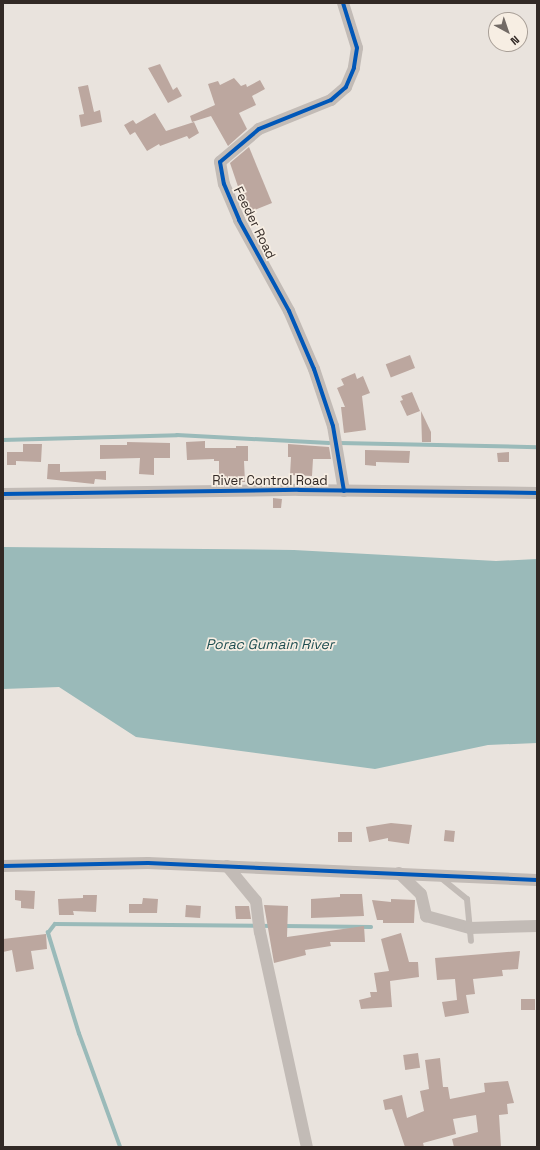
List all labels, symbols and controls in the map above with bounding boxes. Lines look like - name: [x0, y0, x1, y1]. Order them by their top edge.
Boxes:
- north arrow: [488, 12, 528, 52]
- text: N: [508, 33, 522, 48]
- street label: Feeder Road: [230, 184, 278, 262]
- street label: River Control Road: [212, 473, 328, 489]
- water label: Porac Gumain River: [206, 636, 334, 652]

